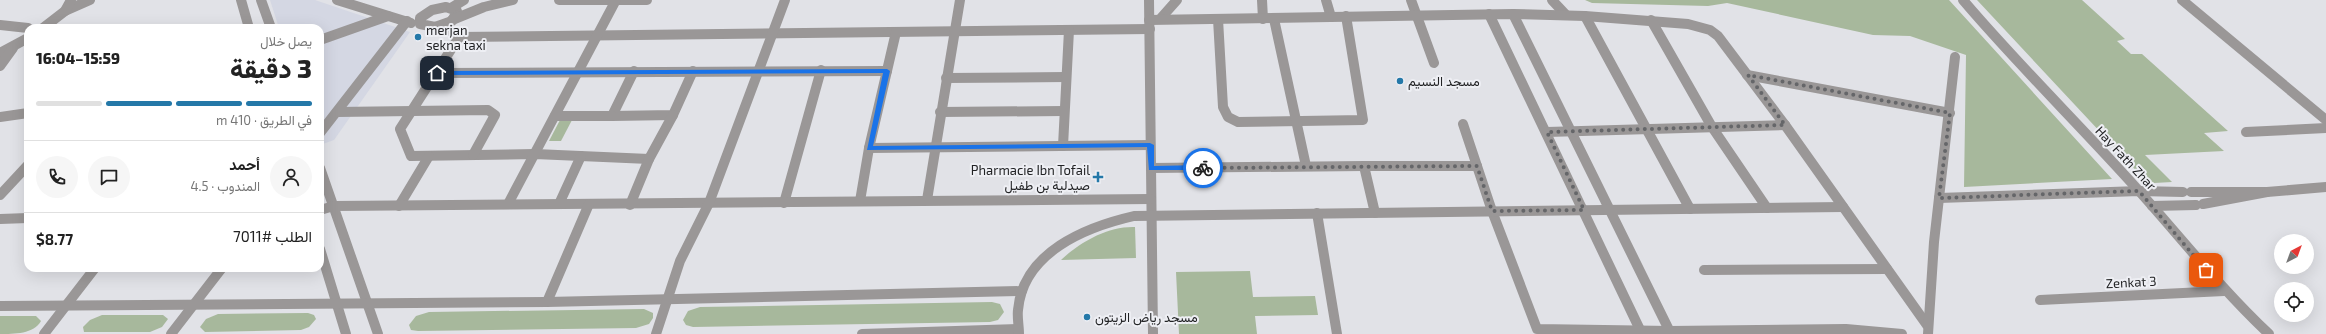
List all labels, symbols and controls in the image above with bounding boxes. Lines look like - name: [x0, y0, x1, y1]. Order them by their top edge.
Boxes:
- place label: merjan sekna taxi: [426, 22, 486, 53]
- marker: merjan sekna taxi: [413, 32, 423, 42]
- text: يصل خلال: [260, 33, 312, 49]
- text: 15:59–16:04: [36, 49, 120, 67]
- text: 3 دقيقة: [230, 52, 312, 83]
- pin: [420, 56, 454, 90]
- icon: home: [426, 62, 448, 84]
- place label: مسجد النسيم: [1408, 73, 1480, 90]
- marker: مسجد النسيم: [1395, 76, 1405, 86]
- text: في الطريق · 410 m: [216, 112, 312, 128]
- street label: Hay Fath Zhar: [2092, 123, 2160, 193]
- courier: [1183, 148, 1223, 188]
- text: أحمد: [229, 155, 260, 173]
- button: phone: [36, 156, 78, 198]
- button: chat: [88, 156, 130, 198]
- button: person: [270, 156, 312, 198]
- icon: bike: [1192, 157, 1214, 179]
- place label: Pharmacie Ibn Tofail صيدلية بن طفيل: [971, 162, 1090, 194]
- marker: Pharmacie Ibn Tofail صيدلية بن طفيل: [1093, 172, 1103, 182]
- text: المندوب · 4.5: [191, 178, 260, 194]
- text: الطلب #7011: [233, 227, 312, 245]
- text: $8.77: [36, 230, 73, 248]
- north arrow: [2274, 234, 2314, 274]
- map controls: [2274, 234, 2314, 322]
- pin: [2189, 253, 2223, 287]
- icon: bag: [2195, 259, 2217, 281]
- street label: Zenkat 3: [2105, 273, 2157, 291]
- button: locate: [2274, 282, 2314, 322]
- place label: مسجد رياض الزيتون: [1095, 309, 1198, 326]
- marker: مسجد رياض الزيتون: [1082, 312, 1092, 322]

